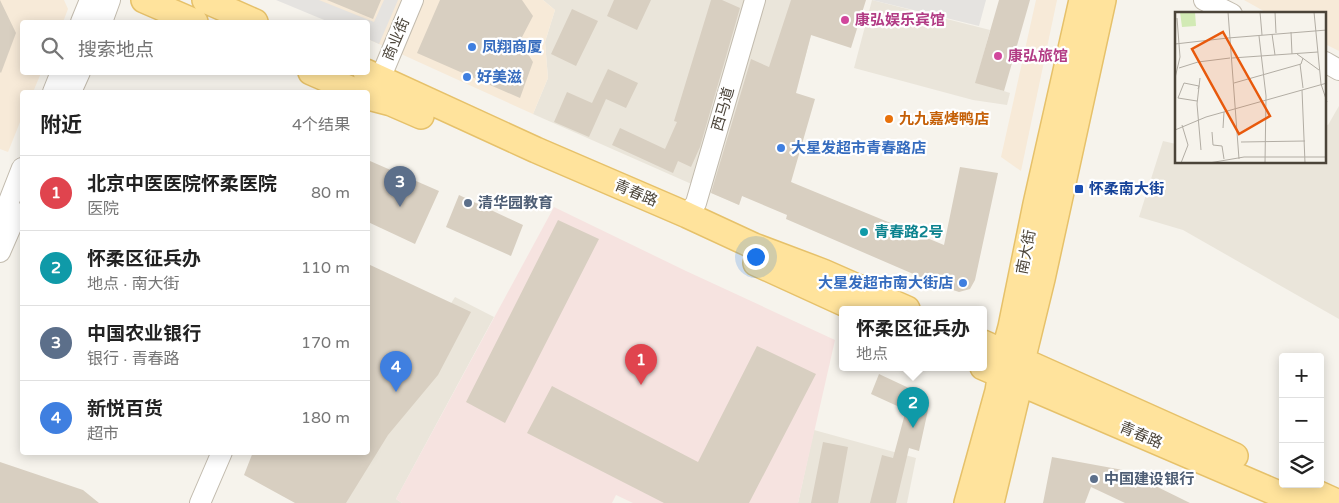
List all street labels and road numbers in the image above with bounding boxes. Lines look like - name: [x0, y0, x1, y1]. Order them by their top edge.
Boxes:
- street label: 商业街: [379, 15, 413, 63]
- street label: 西马道: [708, 85, 738, 133]
- street label: 青春路: [612, 176, 660, 210]
- street label: 南大街: [1013, 228, 1039, 276]
- street label: 青春路: [1117, 418, 1165, 452]

